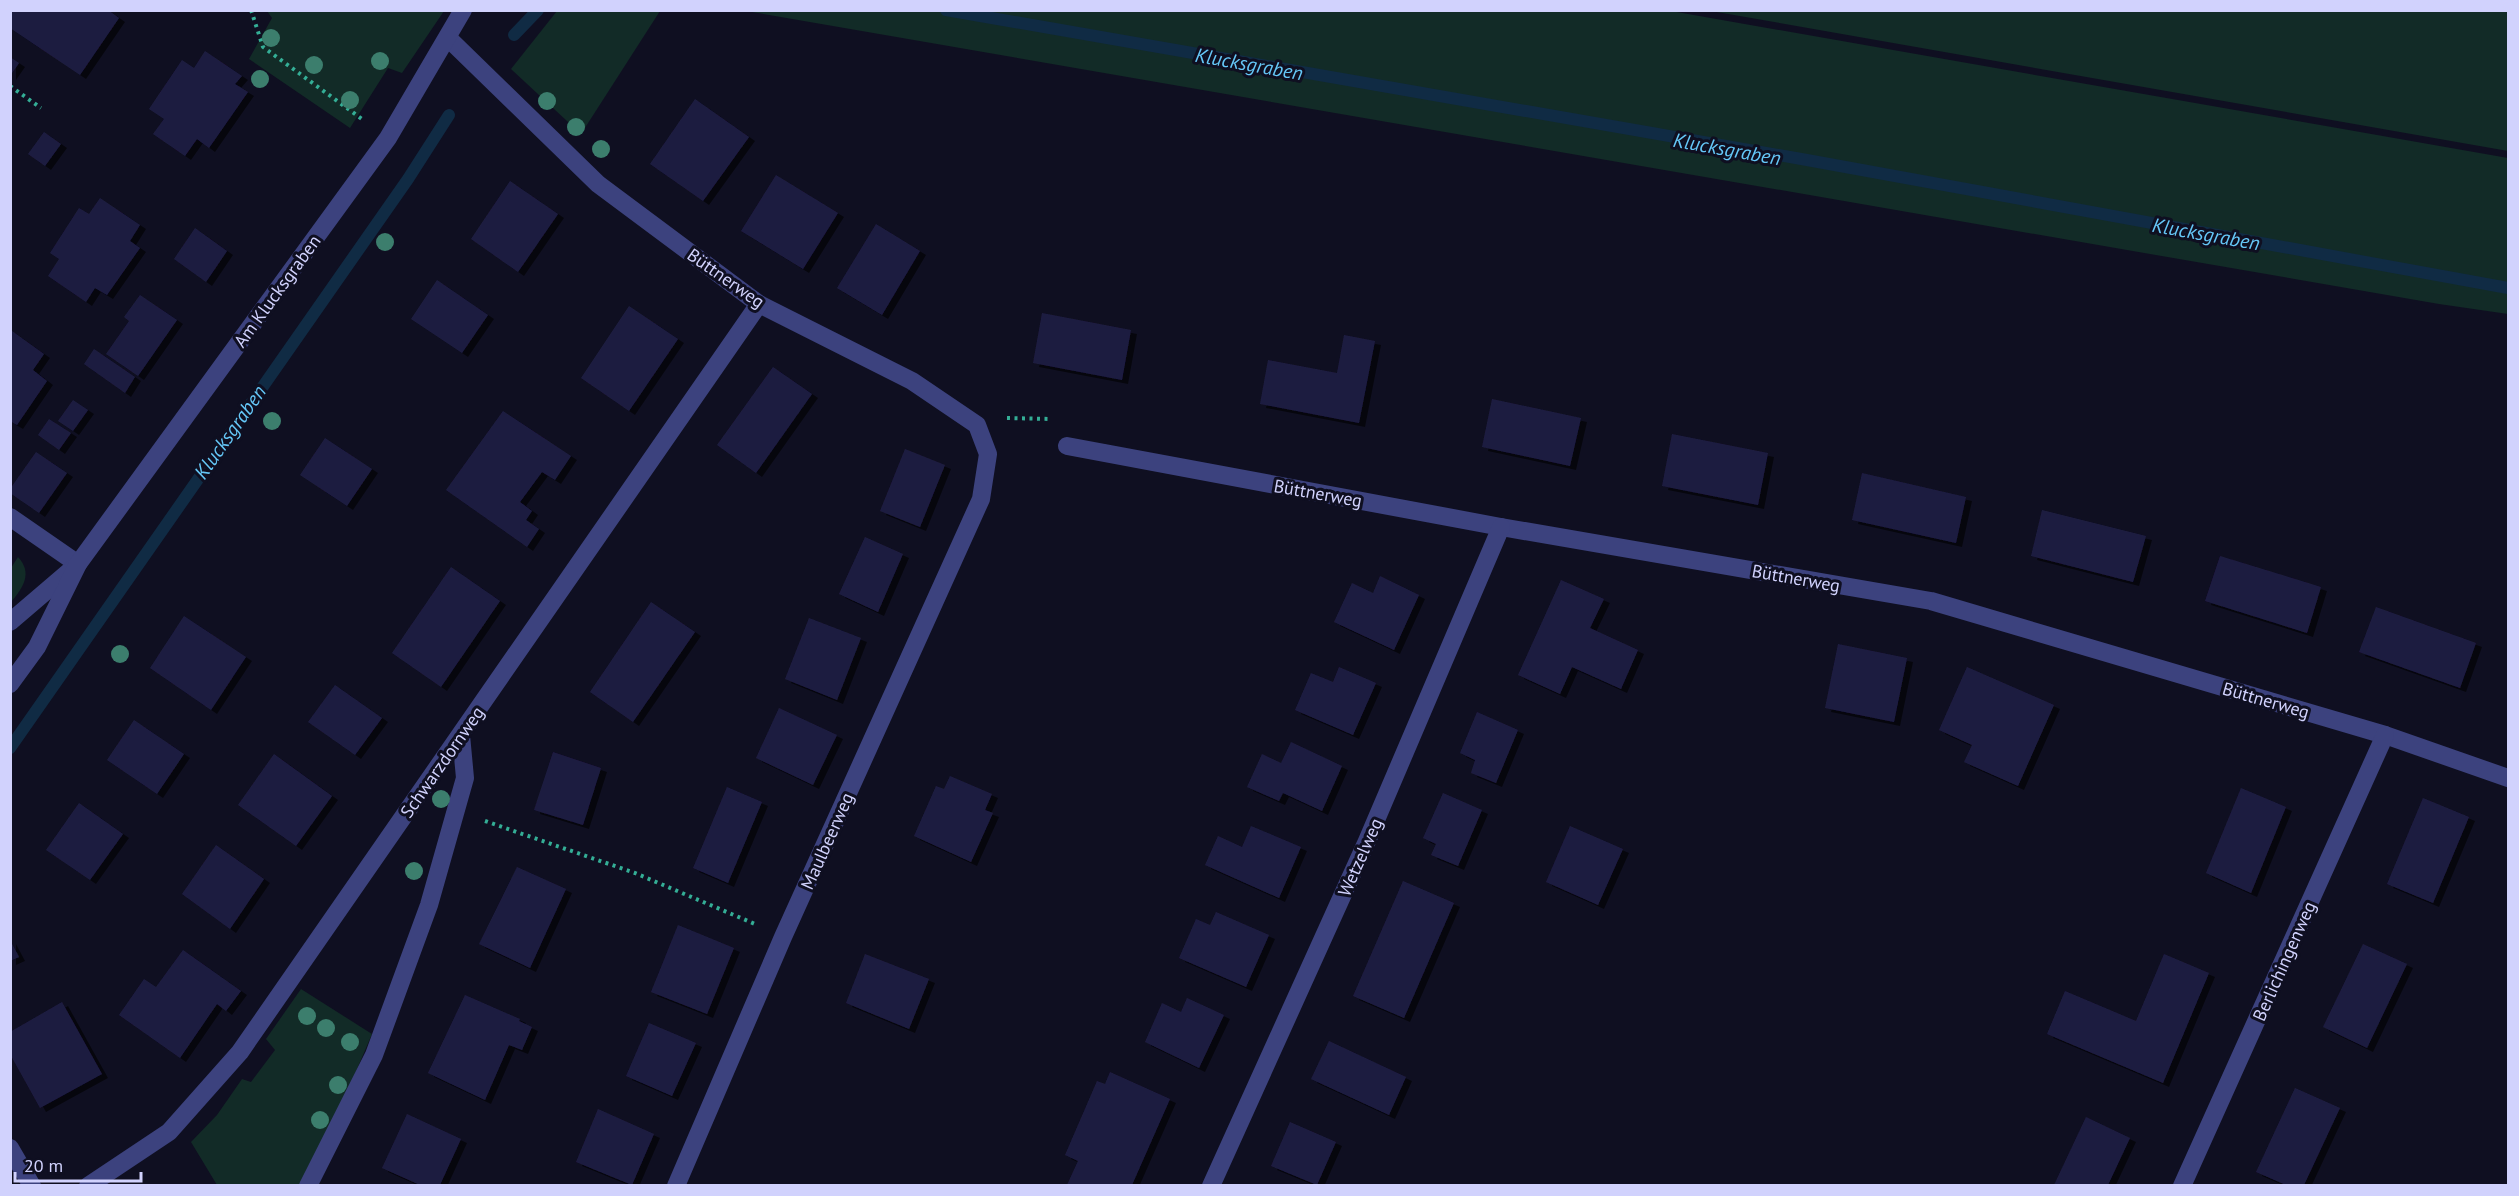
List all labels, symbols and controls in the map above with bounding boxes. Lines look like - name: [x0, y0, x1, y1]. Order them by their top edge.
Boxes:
- water label: Klucksgraben: [1193, 42, 1305, 86]
- water label: Klucksgraben: [1671, 127, 1783, 171]
- water label: Klucksgraben: [2150, 212, 2262, 256]
- street label: Am Klucksgraben: [228, 230, 326, 352]
- street label: Büttnerweg: [683, 243, 769, 313]
- water label: Klucksgraben: [188, 380, 272, 484]
- street label: Büttnerweg: [1272, 474, 1364, 512]
- street label: Büttnerweg: [1750, 559, 1842, 597]
- street label: Büttnerweg: [2220, 677, 2312, 723]
- street label: Schwarzdornweg: [395, 702, 489, 822]
- street label: Maulbeerweg: [795, 789, 859, 893]
- street label: Wetzelweg: [1333, 814, 1387, 900]
- street label: Berlichingenweg: [2247, 897, 2321, 1025]
- scale bar: [15, 1145, 141, 1183]
- text: 20 m: [24, 1154, 63, 1177]

